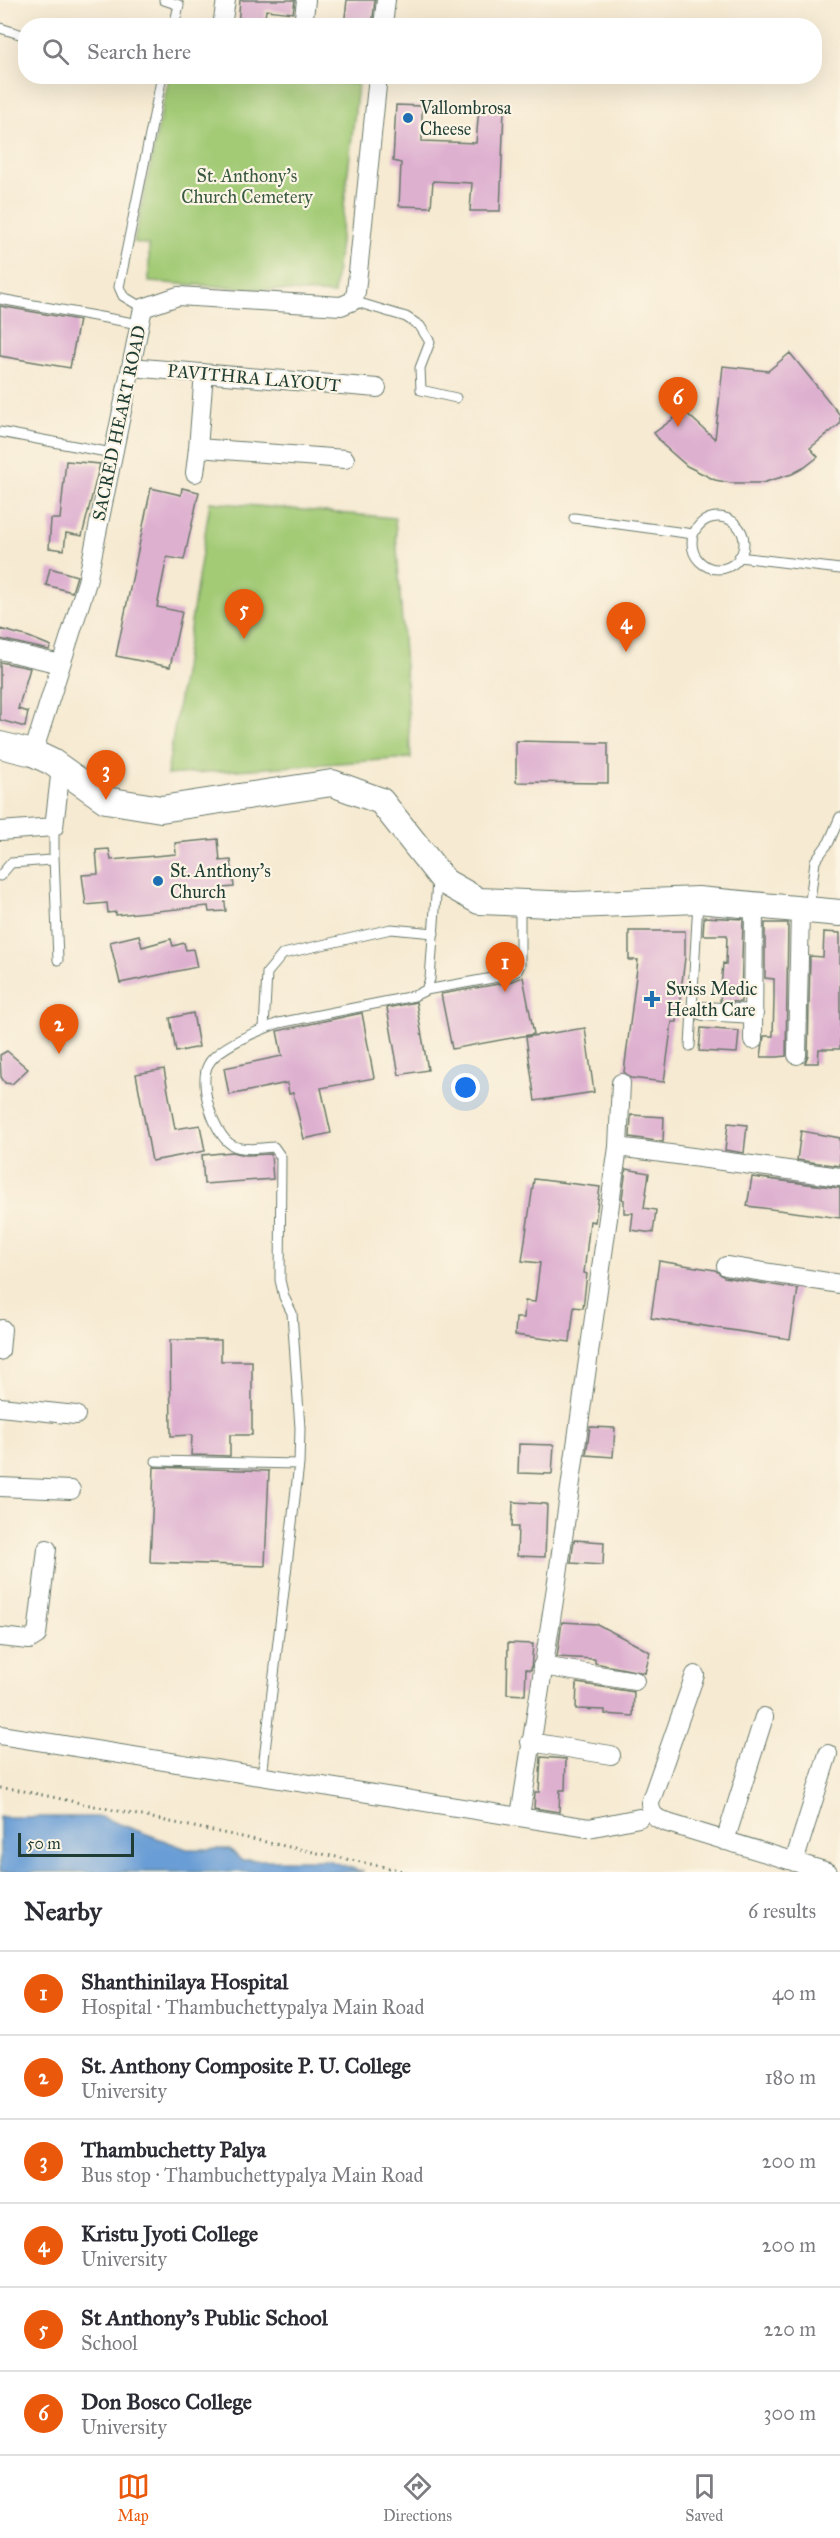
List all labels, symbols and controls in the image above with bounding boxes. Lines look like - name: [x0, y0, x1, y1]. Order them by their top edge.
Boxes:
- search box: [18, 18, 822, 84]
- icon: search: [39, 35, 72, 68]
- text: Search here: [87, 38, 191, 65]
- place label: Vallombrosa Cheese: [419, 97, 512, 140]
- marker: Vallombrosa Cheese: [401, 111, 415, 125]
- park label: St. Anthony's Church Cemetery: [181, 165, 313, 208]
- street label: SACRED HEART ROAD: [88, 323, 150, 523]
- street label: PAVITHRA LAYOUT: [166, 359, 342, 397]
- pin: 6: [658, 378, 698, 427]
- pin: 5: [224, 590, 264, 639]
- pin: 4: [606, 602, 646, 652]
- pin: 3: [86, 750, 126, 800]
- place label: St. Anthony's Church: [170, 860, 271, 903]
- marker: St. Anthony's Church: [151, 874, 165, 888]
- pin: 1: [486, 942, 524, 992]
- place label: Swiss Medic Health Care: [666, 978, 758, 1021]
- marker: Swiss Medic Health Care: [643, 990, 661, 1008]
- pin: 2: [40, 1004, 78, 1054]
- your location: [451, 1073, 480, 1102]
- scale bar: [18, 1830, 134, 1858]
- text: 50 m: [27, 1834, 61, 1853]
- text: Nearby: [24, 1895, 102, 1927]
- text: 6 results: [748, 1899, 816, 1923]
- text: Shanthinilaya Hospital: [81, 1968, 288, 1995]
- text: 1: [40, 1981, 47, 2005]
- text: 40 m: [772, 1981, 816, 2005]
- text: Hospital · Thambuchettypalya Main Road: [81, 1995, 424, 2019]
- text: St. Anthony Composite P. U. College: [81, 2052, 411, 2079]
- text: 2: [39, 2065, 48, 2089]
- text: 180 m: [765, 2065, 816, 2089]
- text: University: [81, 2079, 167, 2103]
- text: Thambuchetty Palya: [81, 2136, 266, 2163]
- text: 3: [40, 2149, 48, 2173]
- text: 200 m: [762, 2149, 816, 2173]
- text: Bus stop · Thambuchettypalya Main Road: [81, 2163, 424, 2187]
- text: Kristu Jyoti College: [81, 2220, 258, 2247]
- text: 4: [38, 2233, 49, 2257]
- text: 200 m: [762, 2233, 816, 2257]
- text: University: [81, 2247, 167, 2271]
- text: St Anthony's Public School: [81, 2304, 328, 2331]
- text: 5: [39, 2317, 48, 2341]
- text: 220 m: [764, 2317, 816, 2341]
- text: School: [81, 2331, 138, 2355]
- text: Don Bosco College: [81, 2388, 252, 2415]
- text: 6: [38, 2401, 49, 2425]
- text: 300 m: [764, 2401, 816, 2425]
- text: University: [81, 2415, 167, 2439]
- tab: Map: [117, 2470, 150, 2525]
- tab: Directions: [383, 2470, 452, 2525]
- tab: Saved: [685, 2470, 723, 2525]

